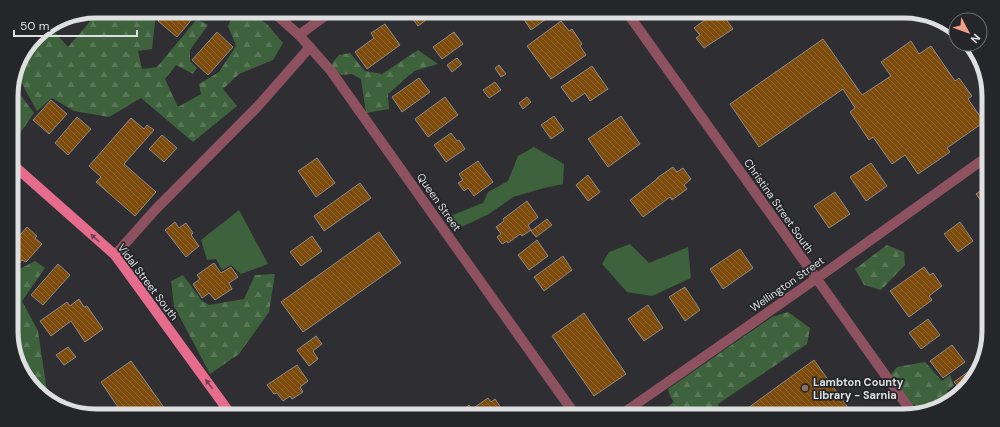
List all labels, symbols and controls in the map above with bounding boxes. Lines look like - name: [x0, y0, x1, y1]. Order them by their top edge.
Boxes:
- scale bar: [14, 12, 137, 38]
- north arrow: [948, 12, 988, 52]
- text: 50 m: [20, 18, 49, 34]
- text: N: [968, 31, 983, 46]
- street label: Christina Street South: [741, 156, 817, 256]
- street label: Queen Street: [414, 170, 464, 234]
- one-way arrow: [90, 233, 101, 242]
- street label: Vidal Street South: [115, 241, 181, 323]
- street label: Wellington Street: [747, 253, 827, 315]
- place label: Lambton County Library - Sarnia: [813, 375, 904, 402]
- one-way arrow: [205, 379, 213, 390]
- marker: Lambton County Library - Sarnia: [800, 383, 810, 393]

